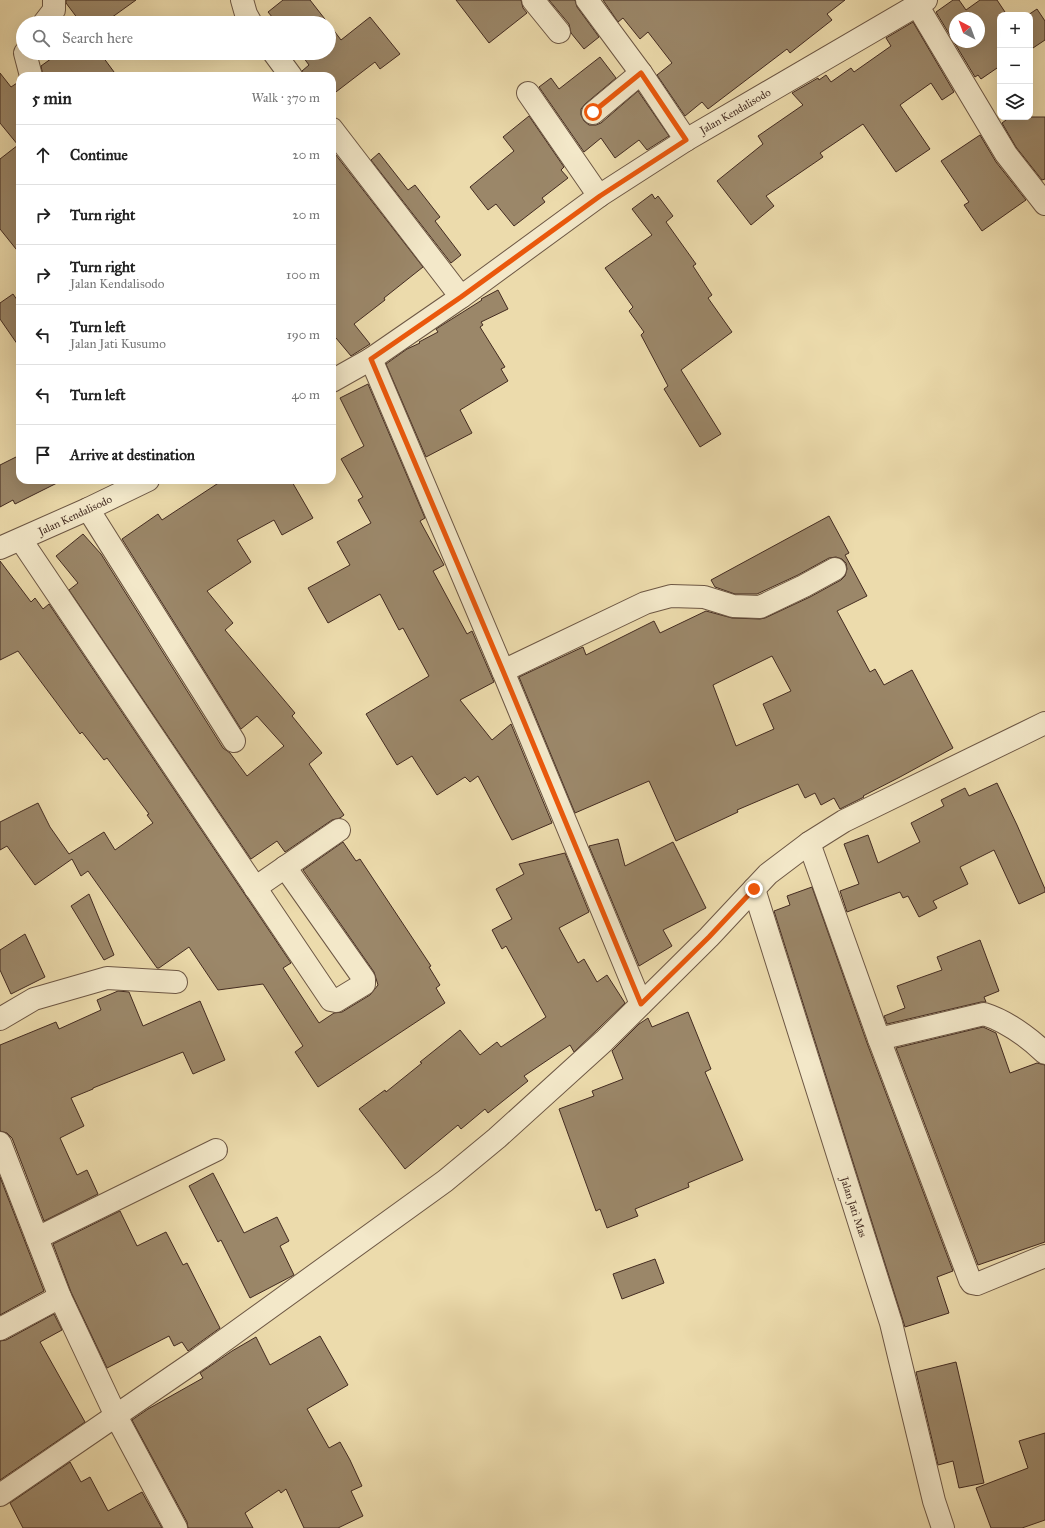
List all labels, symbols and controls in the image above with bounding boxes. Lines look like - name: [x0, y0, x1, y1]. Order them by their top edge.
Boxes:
- north arrow: [949, 12, 985, 48]
- map controls: [997, 12, 1033, 120]
- button: +: [997, 12, 1033, 48]
- search box: [16, 16, 336, 60]
- icon: search: [30, 27, 52, 49]
- text: Search here: [62, 29, 133, 47]
- button: −: [997, 48, 1033, 84]
- button: layers: [997, 84, 1033, 120]
- street label: Jalan Kendalisodo: [697, 86, 774, 138]
- text: 5 min: [32, 88, 72, 109]
- text: Walk · 370 m: [251, 90, 320, 106]
- route start: [584, 103, 602, 121]
- icon: ahead: [32, 144, 54, 166]
- text: Continue: [70, 146, 128, 164]
- text: 20 m: [292, 147, 320, 163]
- icon: right: [32, 204, 54, 226]
- text: Turn right: [70, 206, 135, 224]
- text: 20 m: [292, 207, 320, 223]
- text: Turn right: [70, 258, 135, 276]
- icon: right: [32, 264, 54, 286]
- text: 100 m: [286, 267, 320, 283]
- text: Jalan Kendalisodo: [70, 276, 165, 292]
- text: Turn left: [70, 318, 126, 336]
- icon: left: [32, 324, 54, 346]
- text: 190 m: [287, 327, 320, 343]
- text: Jalan Jati Kusumo: [70, 336, 166, 352]
- icon: left: [32, 384, 54, 406]
- text: Turn left: [70, 386, 126, 404]
- text: 40 m: [291, 387, 320, 403]
- icon: arrive: [32, 444, 54, 466]
- text: Arrive at destination: [70, 446, 195, 464]
- street label: Jalan Kendalisodo: [35, 493, 115, 540]
- route end: [745, 880, 763, 898]
- street label: Jalan Jati Mas: [836, 1174, 869, 1239]

